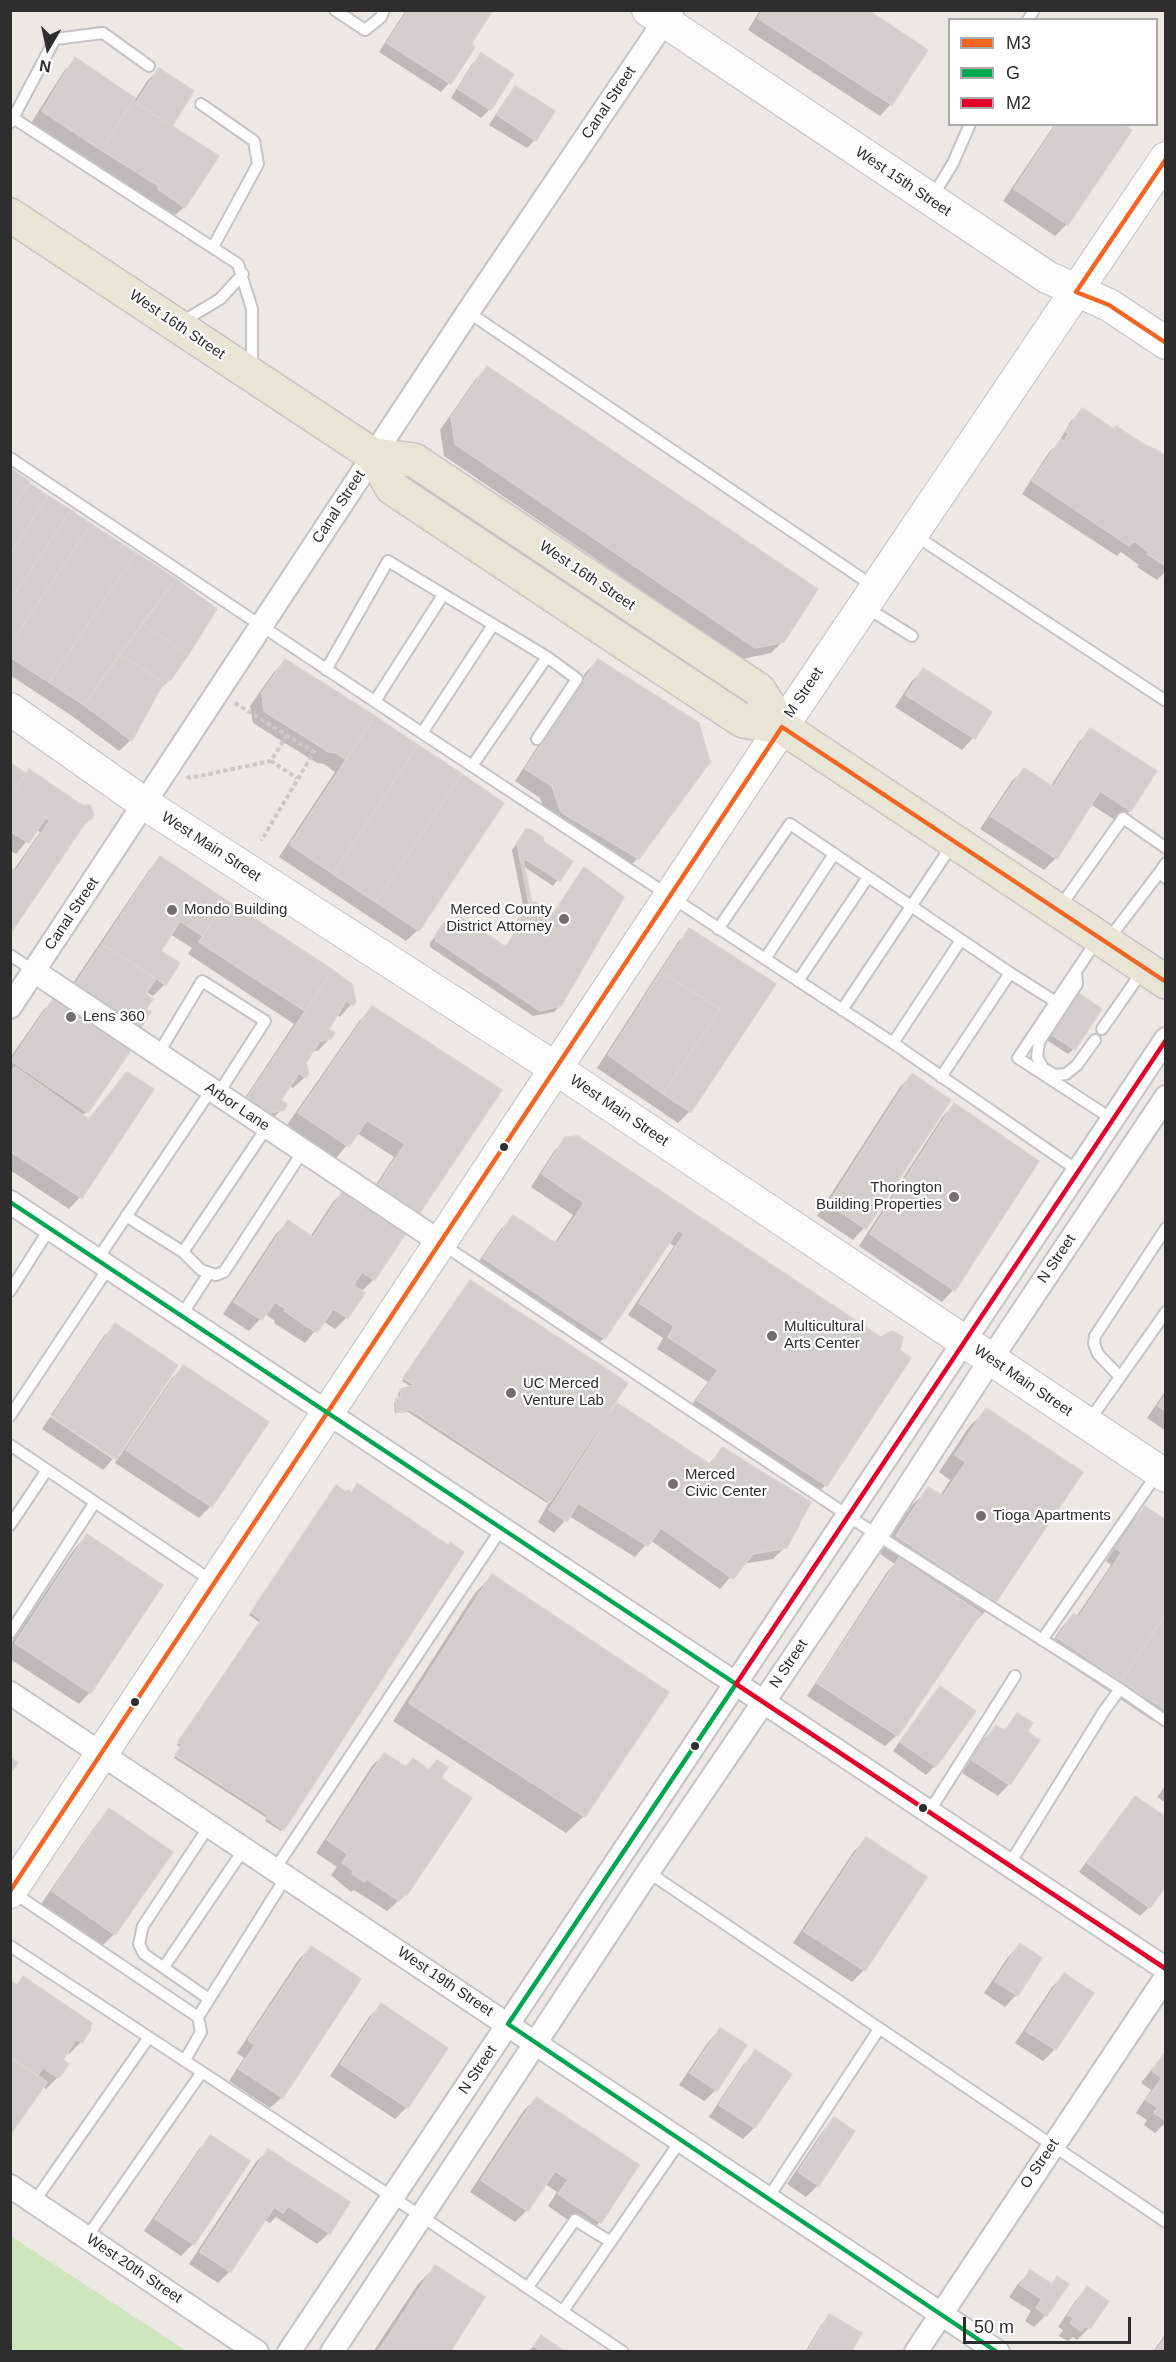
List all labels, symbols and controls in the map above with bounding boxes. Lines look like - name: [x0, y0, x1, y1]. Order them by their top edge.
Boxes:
- north arrow: [18, 18, 78, 78]
- legend: [948, 18, 1158, 126]
- text: M3: [1006, 33, 1031, 53]
- text: N: [38, 57, 52, 76]
- street label: Canal Street: [578, 63, 640, 143]
- text: G: [1006, 63, 1020, 83]
- text: M2: [1006, 93, 1031, 113]
- street label: West 15th Street: [852, 143, 954, 221]
- street label: West 16th Street: [126, 286, 228, 364]
- street label: Canal Street: [309, 467, 369, 547]
- street label: West 16th Street: [536, 537, 638, 615]
- street label: M Street: [781, 664, 827, 722]
- street label: West Main Street: [158, 808, 264, 886]
- street label: Canal Street: [41, 874, 103, 954]
- place label: Mondo Building: [184, 901, 287, 919]
- place label: Merced County District Attorney: [446, 901, 552, 936]
- marker: Mondo Building: [165, 903, 179, 917]
- marker: Merced County District Attorney: [557, 912, 571, 926]
- place label: Lens 360: [83, 1008, 145, 1026]
- marker: Lens 360: [64, 1010, 78, 1024]
- street label: West Main Street: [566, 1071, 672, 1151]
- street label: Arbor Lane: [201, 1079, 273, 1135]
- unlabelled marker: [498, 1141, 510, 1153]
- place label: Thorington Building Properties: [816, 1179, 942, 1214]
- marker: Thorington Building Properties: [947, 1190, 961, 1204]
- street label: N Street: [1034, 1231, 1080, 1287]
- place label: Multicultural Arts Center: [784, 1318, 864, 1353]
- marker: Multicultural Arts Center: [765, 1329, 779, 1343]
- street label: West Main Street: [970, 1341, 1076, 1421]
- place label: UC Merced Venture Lab: [523, 1375, 604, 1410]
- marker: UC Merced Venture Lab: [504, 1386, 518, 1400]
- place label: Merced Civic Center: [685, 1466, 767, 1501]
- marker: Merced Civic Center: [666, 1477, 680, 1491]
- place label: Tioga Apartments: [993, 1507, 1111, 1525]
- marker: Tioga Apartments: [974, 1509, 988, 1523]
- street label: N Street: [766, 1636, 812, 1692]
- unlabelled marker: [129, 1696, 141, 1708]
- unlabelled marker: [689, 1740, 701, 1752]
- unlabelled marker: [917, 1802, 929, 1814]
- street label: West 19th Street: [394, 1943, 496, 2021]
- street label: N Street: [455, 2042, 501, 2098]
- street label: O Street: [1017, 2136, 1063, 2192]
- street label: West 20th Street: [83, 2230, 185, 2308]
- scale bar: [966, 2305, 1134, 2343]
- text: 50 m: [974, 2317, 1014, 2337]

